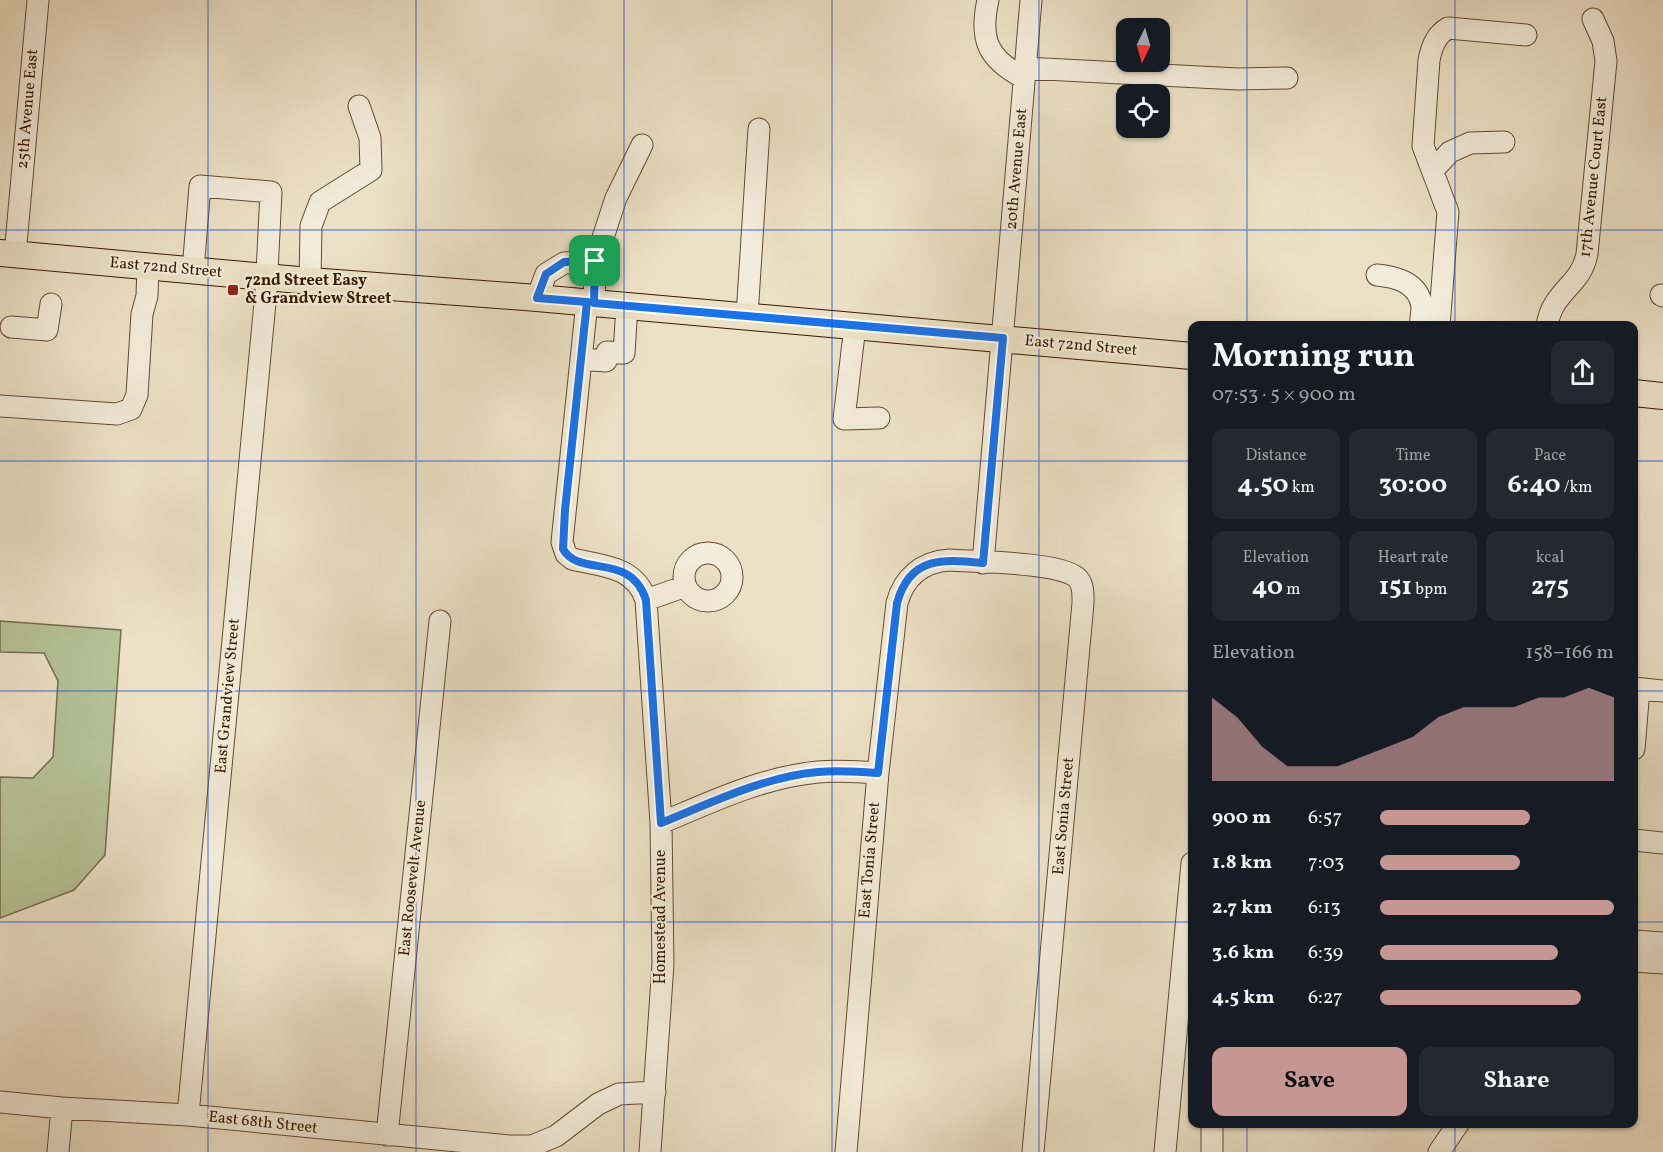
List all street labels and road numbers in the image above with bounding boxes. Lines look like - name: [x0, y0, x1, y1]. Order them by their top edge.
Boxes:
- street label: 25th Avenue East: [12, 48, 44, 170]
- street label: 17th Avenue Court East: [1575, 95, 1613, 258]
- street label: 20th Avenue East: [1001, 107, 1033, 231]
- street label: East 72nd Street: [109, 252, 224, 284]
- street label: East 72nd Street: [1024, 330, 1139, 362]
- street label: East Grandview Street: [210, 617, 246, 775]
- street label: East Sonia Street: [1048, 756, 1080, 876]
- street label: East Roosevelt Avenue: [394, 799, 432, 957]
- street label: East Tonia Street: [854, 800, 886, 919]
- street label: Homestead Avenue: [650, 850, 672, 984]
- street label: East 68th Street: [207, 1106, 319, 1140]

